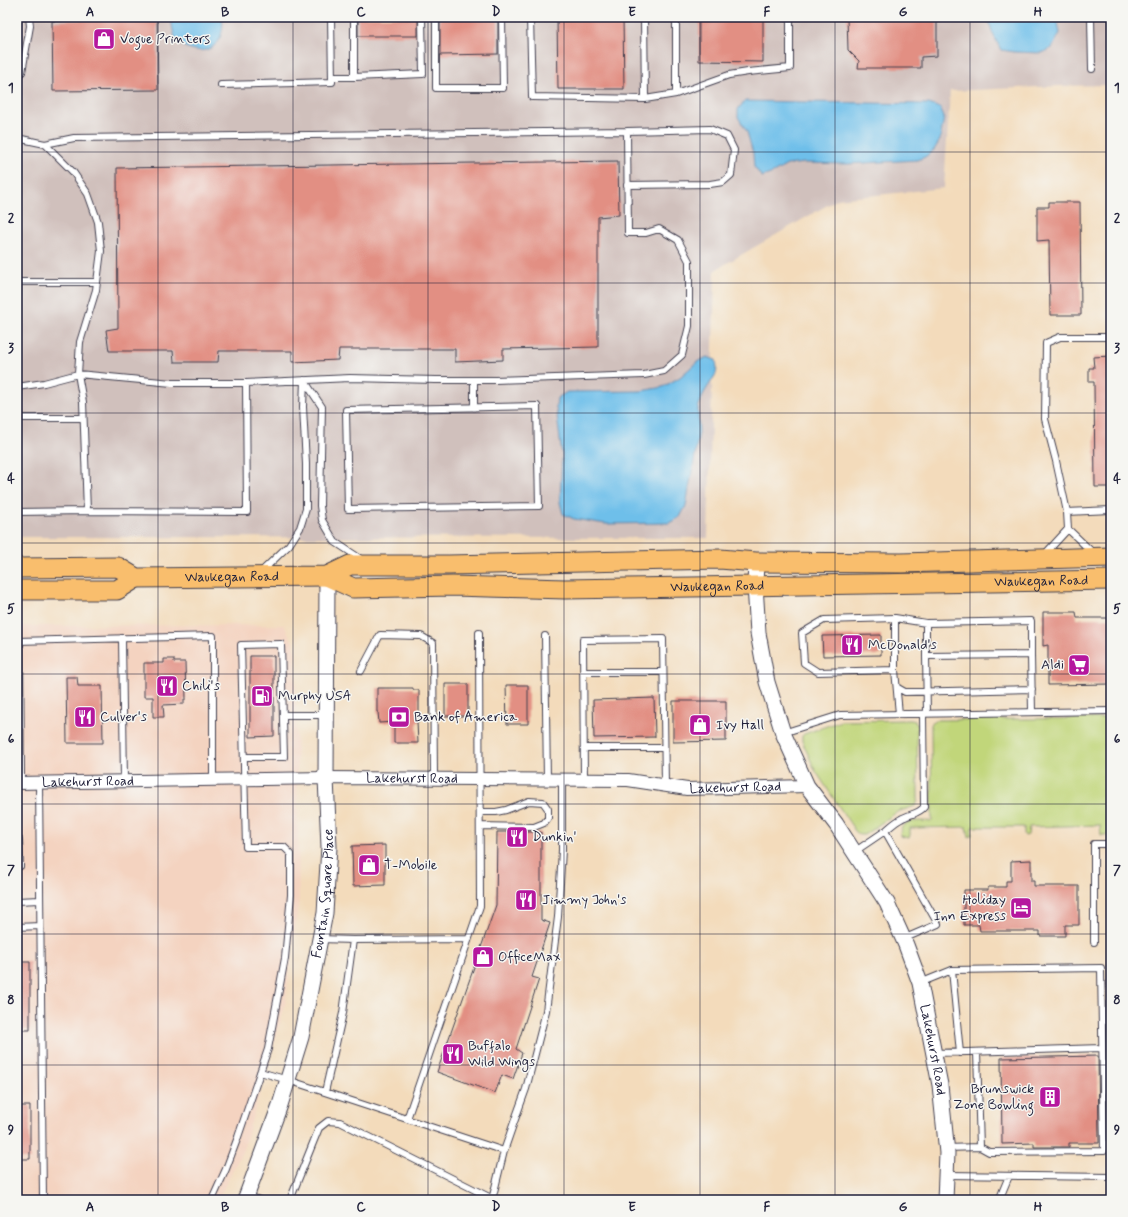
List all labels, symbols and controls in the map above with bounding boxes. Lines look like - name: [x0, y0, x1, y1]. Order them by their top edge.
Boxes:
- text: A: [86, 4, 94, 21]
- text: B: [221, 4, 230, 21]
- text: C: [356, 4, 366, 21]
- text: D: [492, 4, 501, 21]
- text: E: [628, 4, 636, 21]
- text: F: [764, 4, 771, 21]
- text: G: [899, 4, 908, 21]
- text: H: [1034, 4, 1043, 21]
- shop icon: Vogue Printers: [91, 26, 117, 52]
- place label: Vogue Printers: [120, 30, 211, 50]
- text: 1: [8, 80, 14, 97]
- text: 1: [1114, 80, 1120, 97]
- text: 2: [8, 210, 15, 227]
- text: 2: [1114, 210, 1121, 227]
- text: 3: [8, 340, 14, 357]
- text: 3: [1114, 340, 1120, 357]
- text: 4: [7, 471, 15, 488]
- text: 4: [1113, 471, 1121, 488]
- street label: Waukegan Road: [185, 568, 279, 587]
- street label: Waukegan Road: [994, 571, 1088, 591]
- street label: Waukegan Road: [670, 577, 764, 597]
- text: 5: [7, 601, 15, 618]
- text: 5: [1113, 601, 1121, 618]
- restaurant icon: McDonald's: [839, 632, 865, 658]
- place label: McDonald's: [868, 636, 937, 654]
- supermarket icon: Aldi: [1066, 652, 1092, 678]
- place label: Aldi: [1041, 656, 1064, 674]
- restaurant icon: Chili's: [154, 673, 180, 699]
- place label: Chili's: [182, 677, 220, 695]
- fuel station icon: Murphy USA: [249, 683, 275, 709]
- place label: Murphy USA: [278, 687, 352, 705]
- restaurant icon: Culver's: [72, 704, 98, 730]
- bank icon: Bank of America: [386, 704, 412, 730]
- place label: Culver's: [100, 708, 147, 726]
- place label: Bank of America: [414, 708, 518, 726]
- shop icon: Ivy Hall: [687, 712, 713, 738]
- place label: Ivy Hall: [716, 716, 764, 734]
- text: 6: [8, 731, 15, 748]
- text: 6: [1114, 731, 1121, 748]
- street label: Lakehurst Road: [366, 769, 458, 788]
- street label: Lakehurst Road: [42, 772, 134, 792]
- street label: Lakehurst Road: [689, 778, 781, 798]
- restaurant icon: Dunkin': [504, 824, 530, 850]
- street label: Fountain Square Place: [307, 828, 338, 960]
- place label: Dunkin': [532, 828, 576, 846]
- shop icon: T-Mobile: [356, 852, 382, 878]
- place label: T-Mobile: [384, 856, 438, 874]
- text: 7: [7, 862, 15, 879]
- text: 7: [1113, 862, 1121, 879]
- restaurant icon: Jimmy John's: [513, 887, 539, 913]
- place label: Jimmy John's: [542, 891, 626, 909]
- place label: Holiday Inn Express: [933, 891, 1006, 925]
- hotel icon: Holiday Inn Express: [1008, 895, 1034, 921]
- shop icon: OfficeMax: [470, 944, 496, 970]
- place label: OfficeMax: [498, 948, 561, 966]
- text: 8: [7, 992, 15, 1009]
- text: 8: [1113, 992, 1121, 1009]
- street label: Lakehurst Road: [915, 1003, 950, 1096]
- place label: Buffalo Wild Wings: [468, 1037, 535, 1072]
- restaurant icon: Buffalo Wild Wings: [440, 1041, 466, 1067]
- place label: Brunswick Zone Bowling: [953, 1080, 1034, 1116]
- building icon: Brunswick Zone Bowling: [1037, 1084, 1063, 1110]
- text: 9: [8, 1122, 15, 1139]
- text: 9: [1114, 1122, 1121, 1139]
- text: A: [86, 1199, 94, 1216]
- text: B: [221, 1199, 230, 1216]
- text: C: [356, 1199, 366, 1216]
- text: D: [492, 1199, 501, 1216]
- text: E: [628, 1199, 636, 1216]
- text: F: [764, 1199, 771, 1216]
- text: G: [899, 1199, 908, 1216]
- text: H: [1034, 1199, 1043, 1216]

